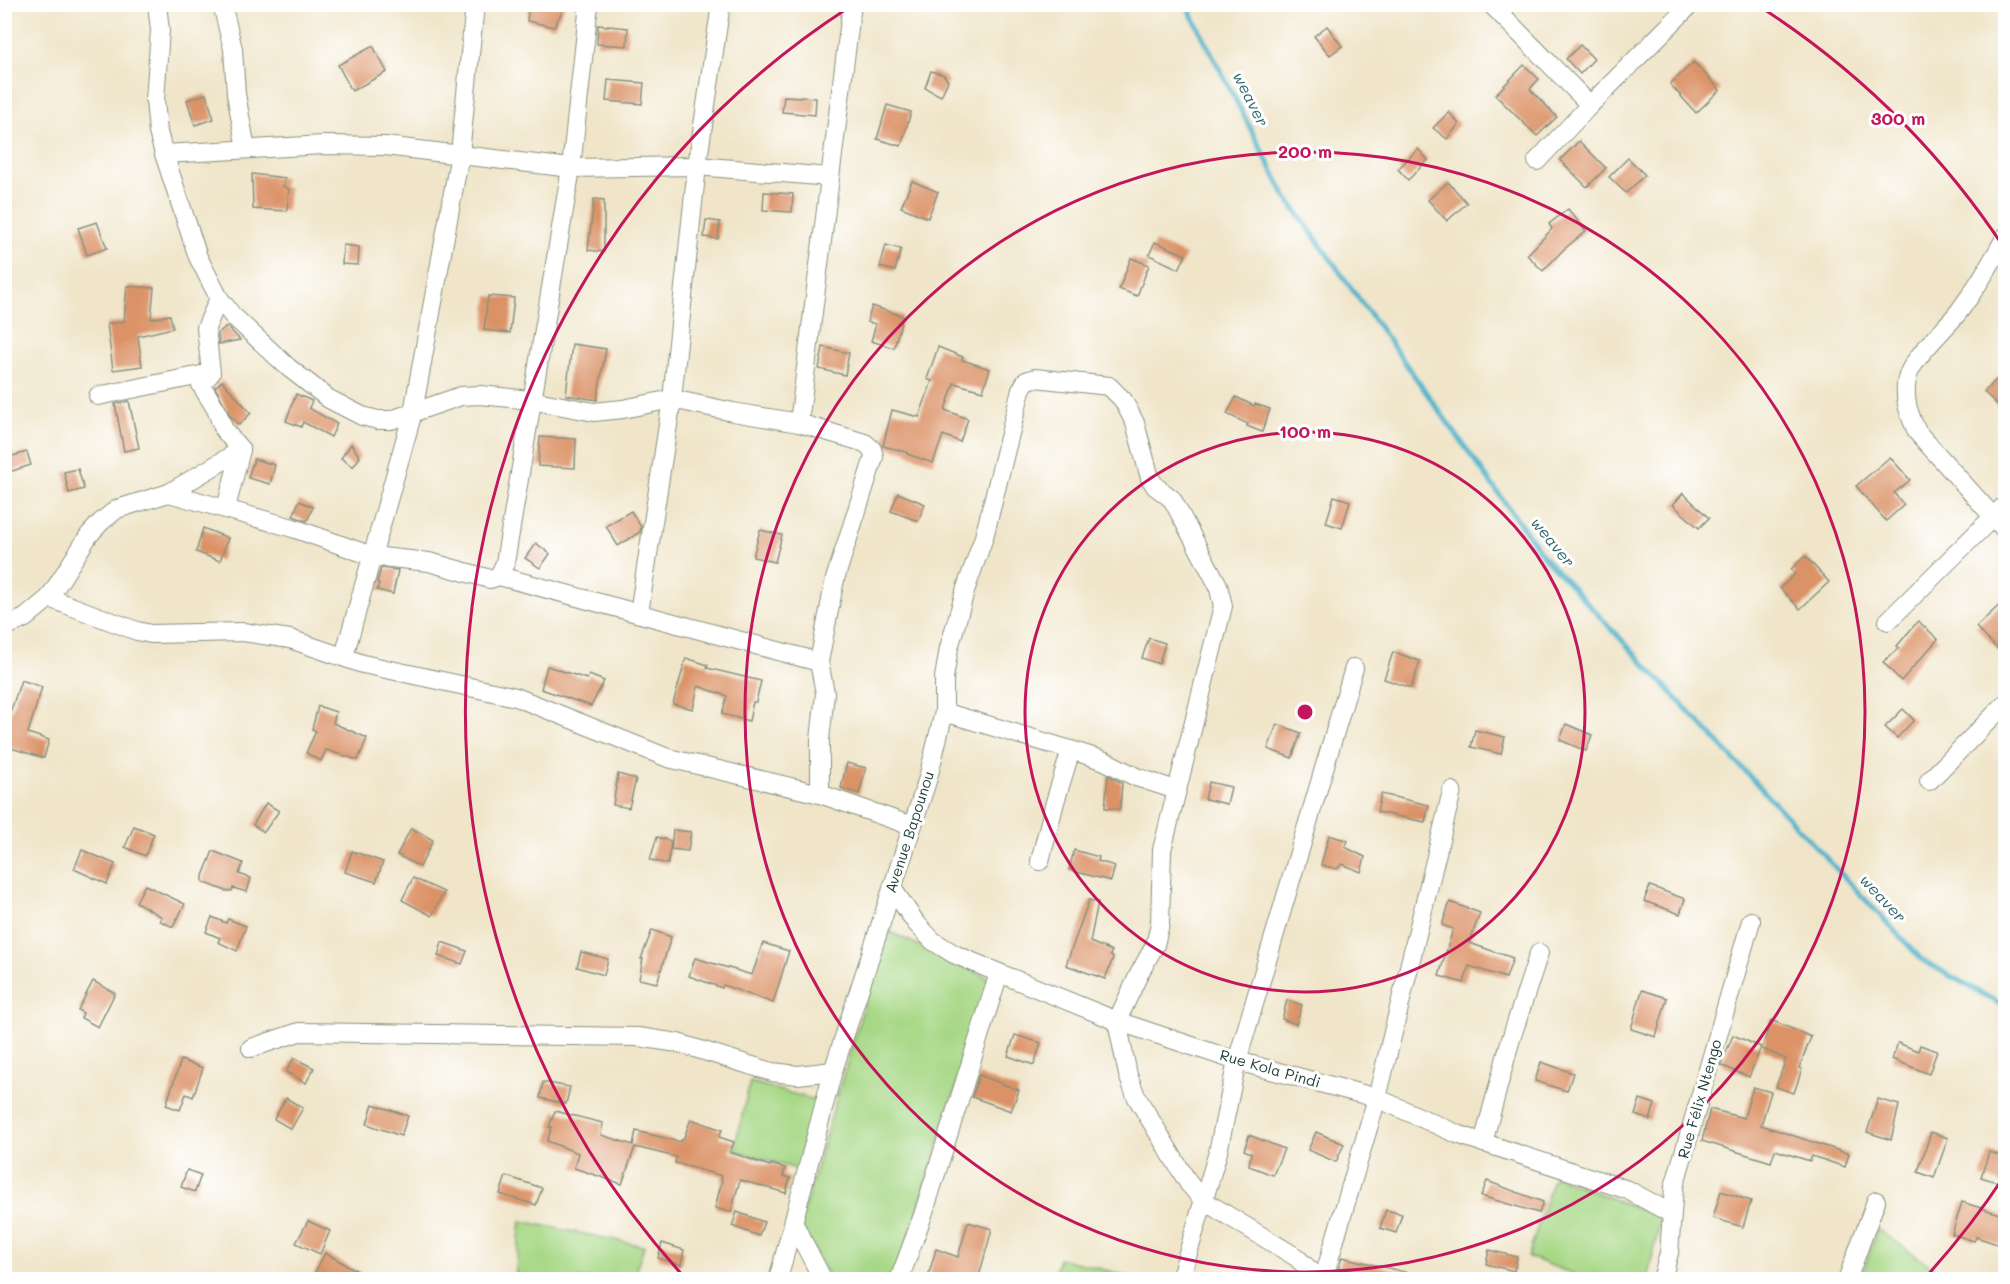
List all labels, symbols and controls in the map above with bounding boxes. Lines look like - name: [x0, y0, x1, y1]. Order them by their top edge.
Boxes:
- water label: weaver: [1229, 68, 1274, 130]
- text: 300 m: [1871, 106, 1925, 130]
- text: 200 m: [1278, 139, 1332, 163]
- text: 100 m: [1279, 419, 1331, 443]
- water label: weaver: [1527, 512, 1580, 571]
- centre of rings: [1295, 702, 1315, 722]
- street label: Avenue Bapounou: [880, 768, 938, 895]
- water label: weaver: [1856, 869, 1911, 926]
- street label: Rue Félix Ntengo: [1672, 1037, 1726, 1161]
- street label: Rue Kola Pindi: [1218, 1044, 1323, 1092]

